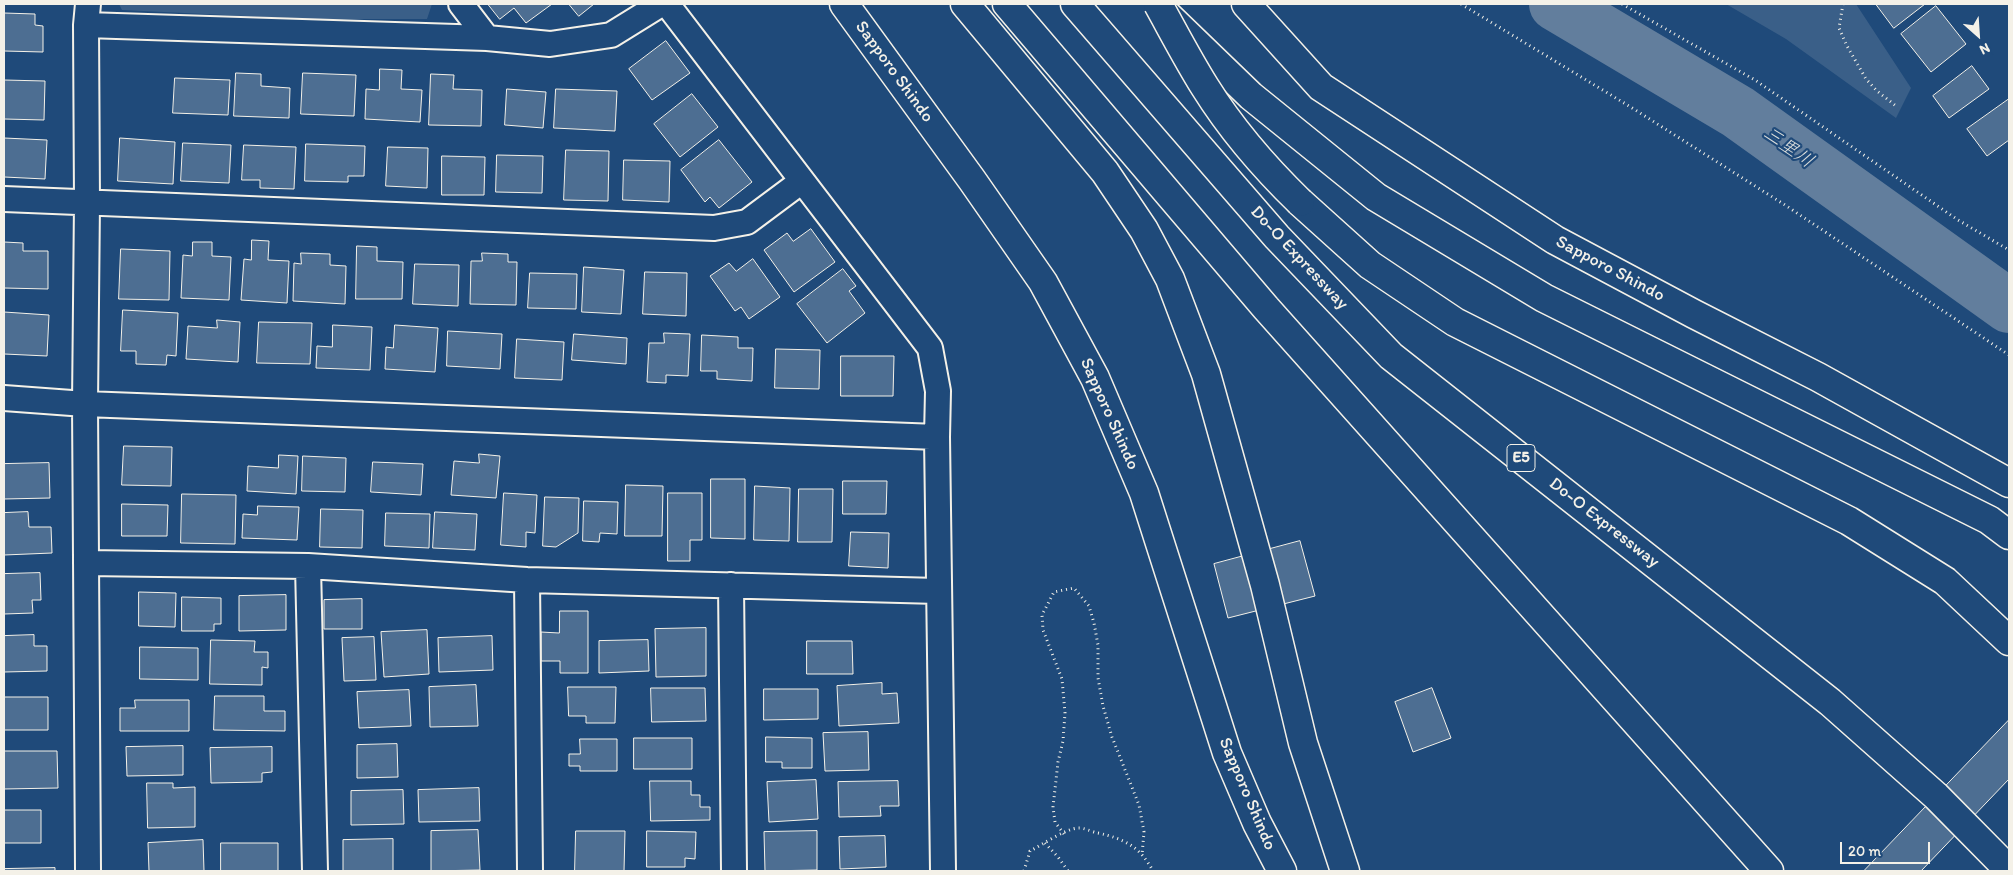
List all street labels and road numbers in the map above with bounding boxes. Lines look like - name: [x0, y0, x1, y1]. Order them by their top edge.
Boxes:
- street label: Sapporo Shindo: [850, 17, 938, 127]
- street label: Do-O Expressway: [1245, 202, 1353, 314]
- street label: Sapporo Shindo: [1552, 231, 1668, 307]
- street label: Sapporo Shindo: [1075, 355, 1143, 473]
- road number: E5: [1507, 444, 1535, 472]
- street label: Do-O Expressway: [1544, 473, 1664, 573]
- street label: Sapporo Shindo: [1214, 734, 1280, 854]

